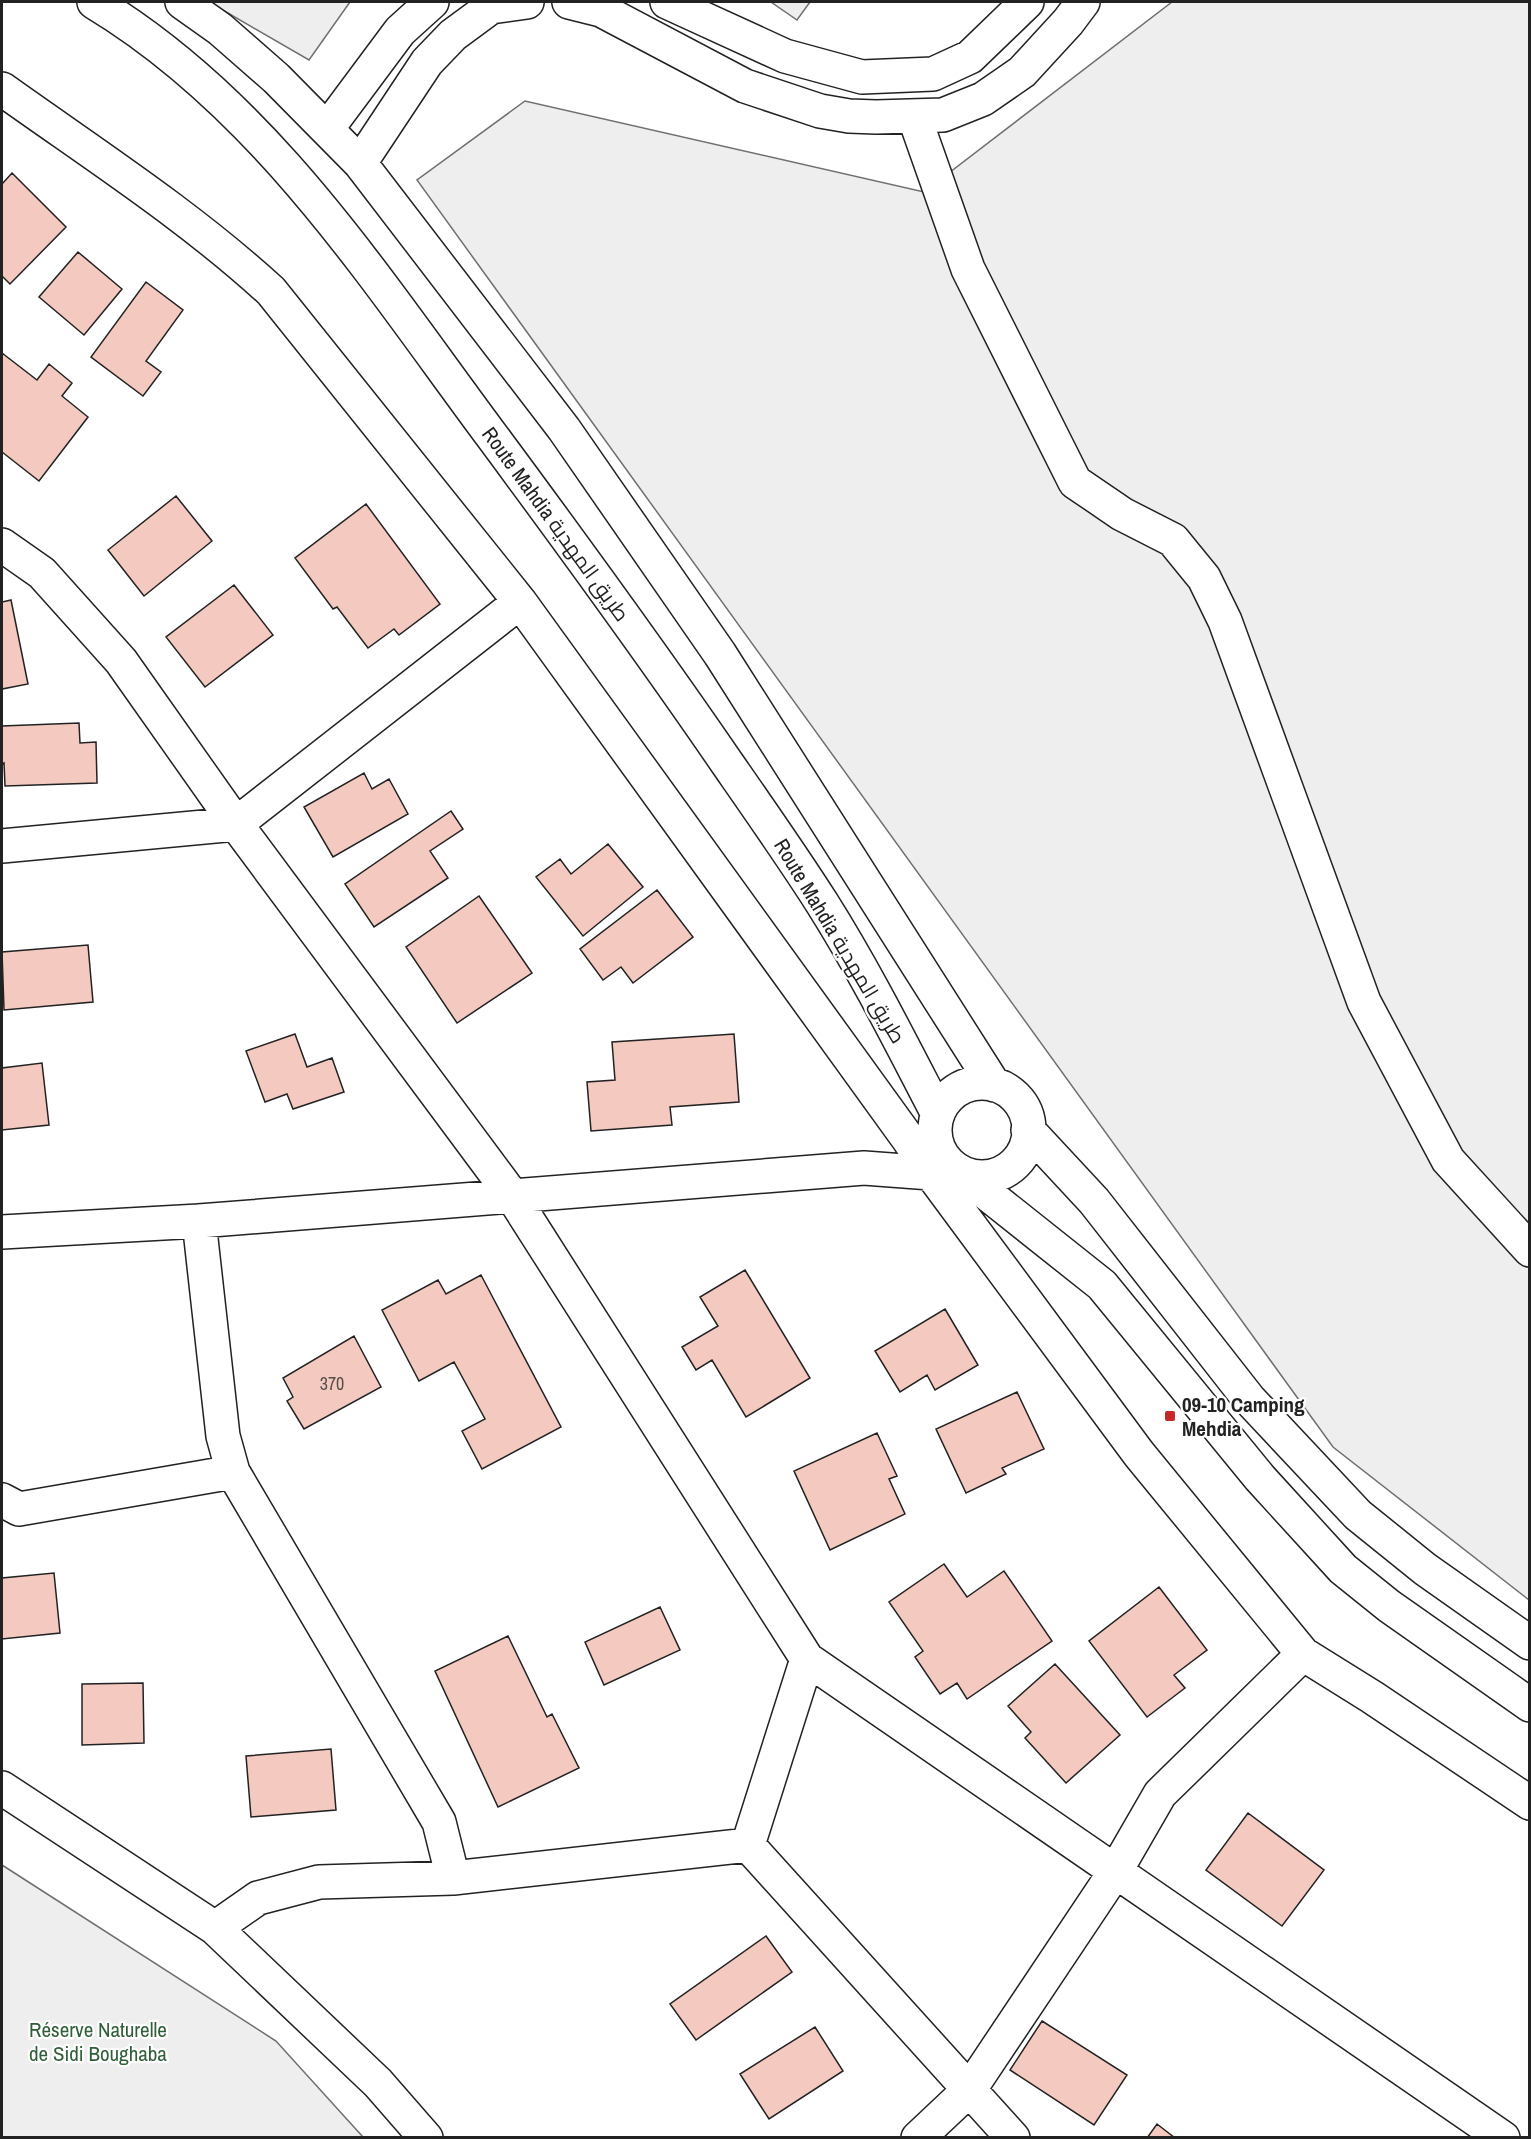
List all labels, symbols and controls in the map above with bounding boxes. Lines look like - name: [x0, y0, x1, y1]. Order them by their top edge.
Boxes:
- street label: Route Mahdia طريق المهدية: [475, 421, 637, 627]
- street label: Route Mahdia طريق المهدية: [767, 833, 913, 1049]
- house number: 370: [320, 1371, 344, 1396]
- place label: 09-10 Camping Mehdia: [1182, 1390, 1305, 1443]
- marker: 09-10 Camping Mehdia: [1163, 1409, 1177, 1423]
- park label: Réserve Naturelle de Sidi Boughaba: [29, 2015, 167, 2068]

